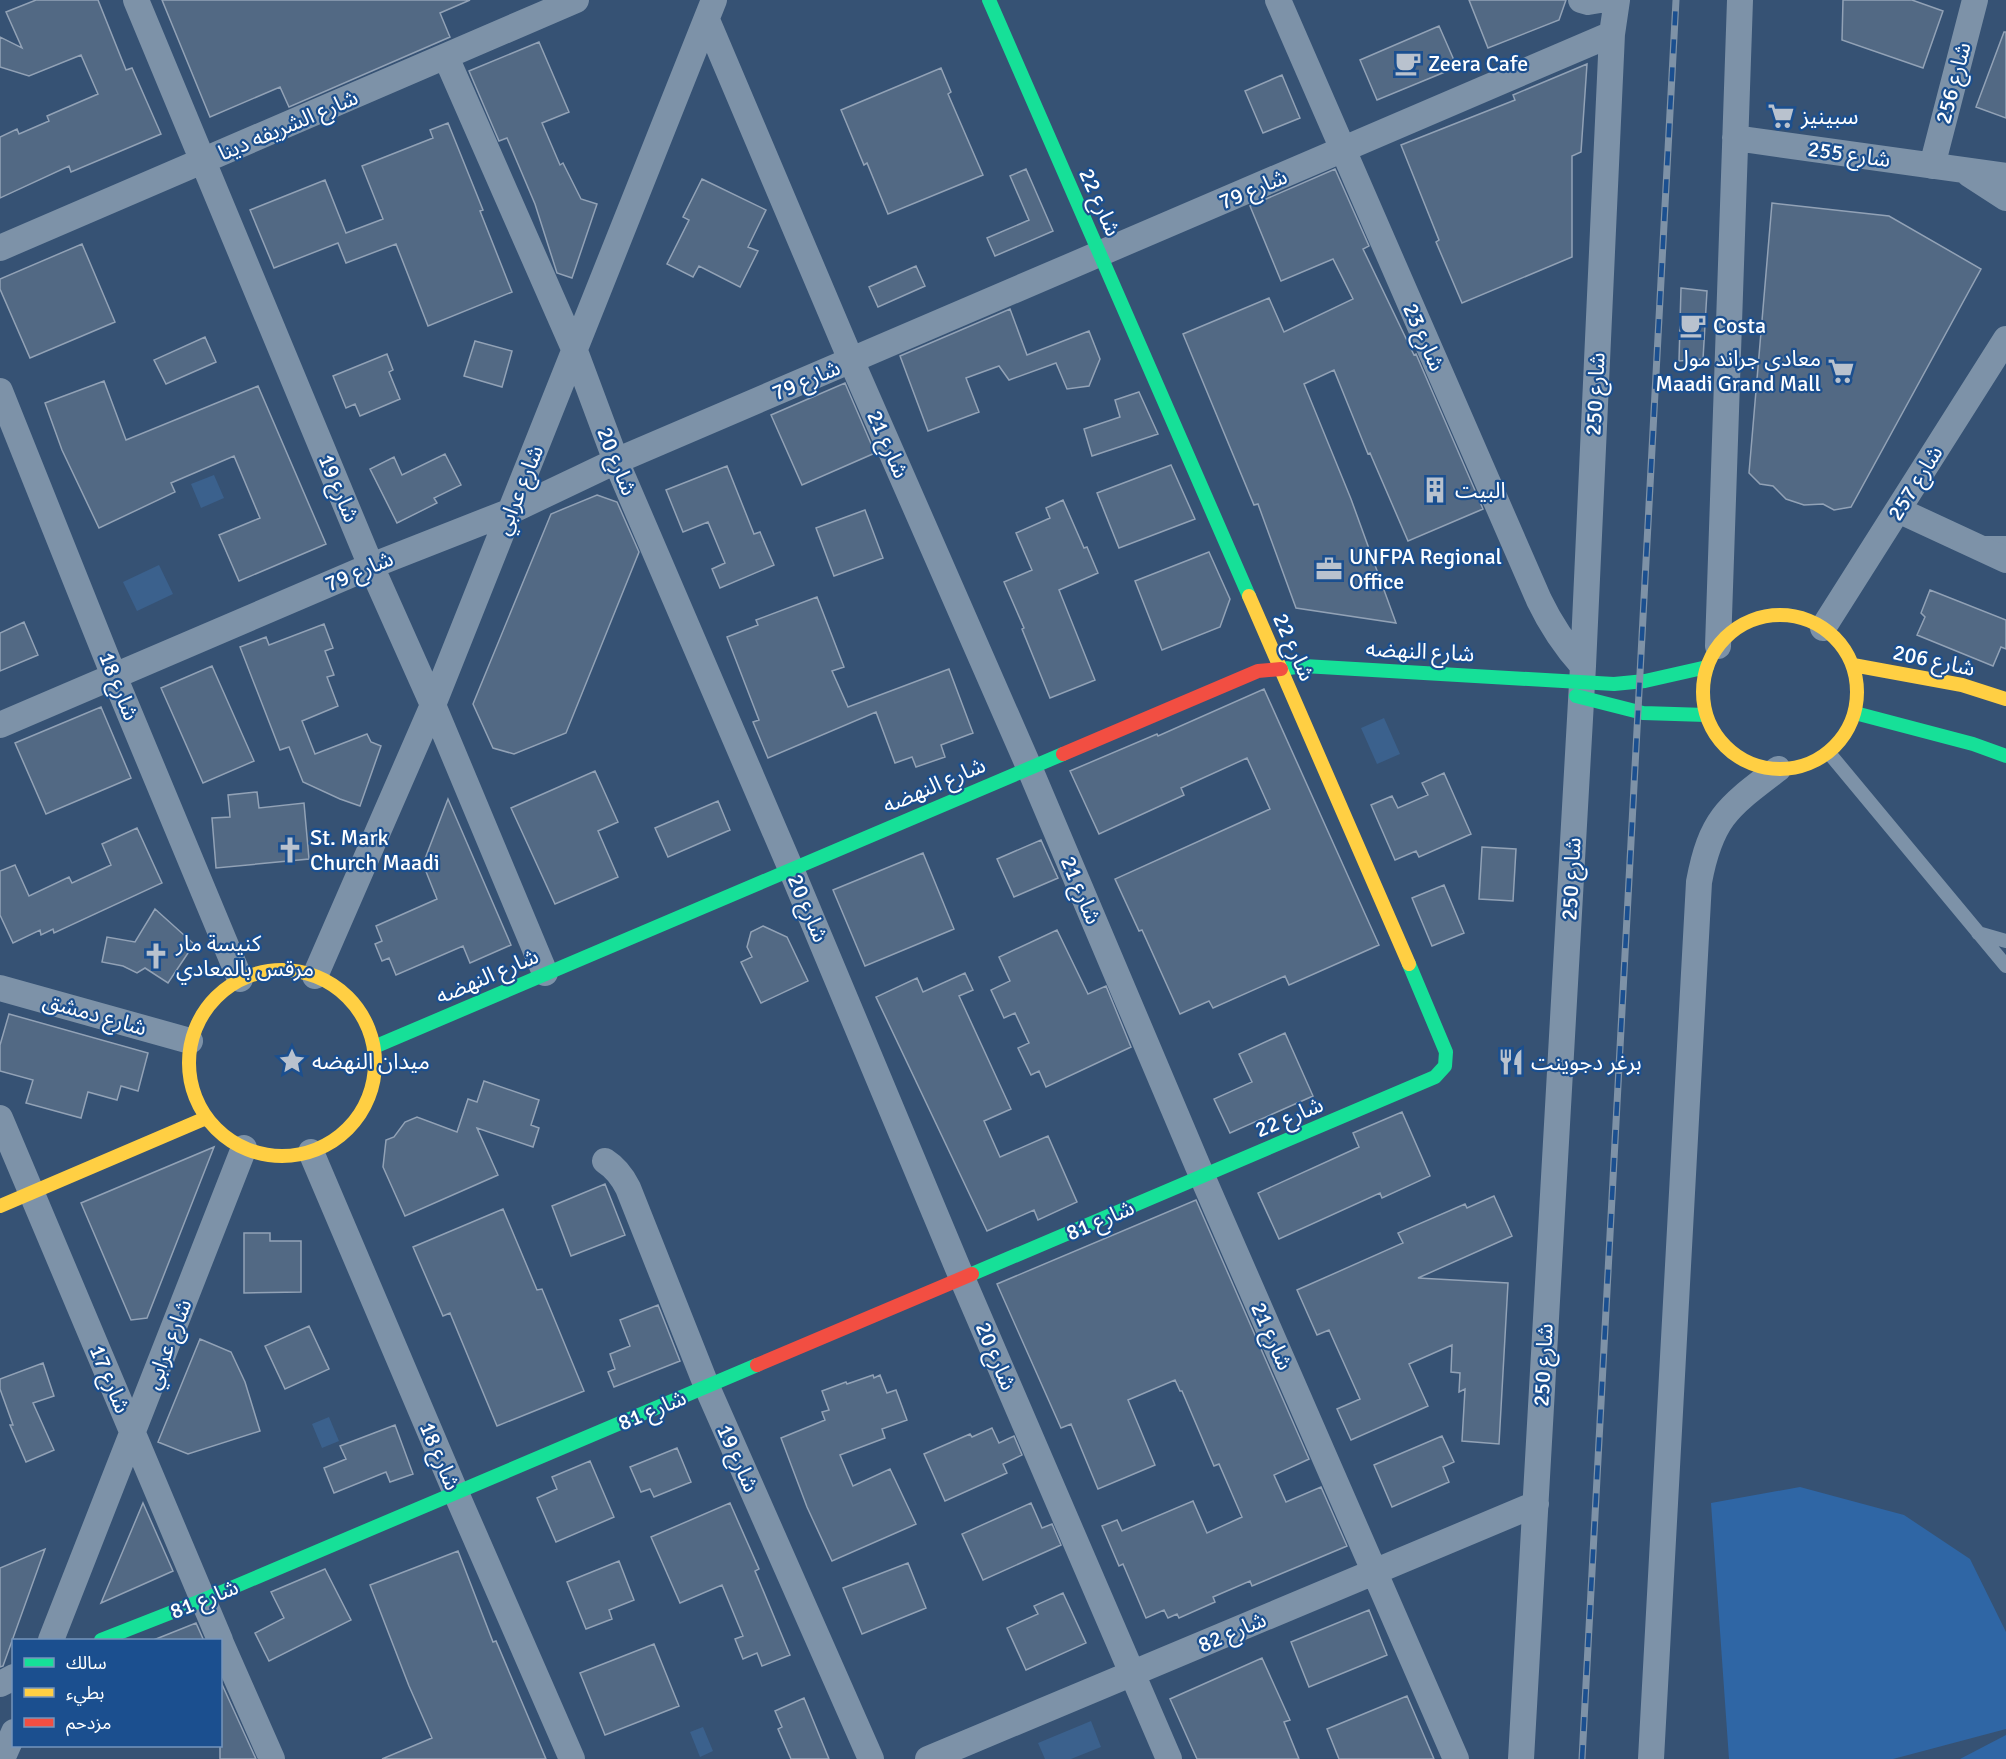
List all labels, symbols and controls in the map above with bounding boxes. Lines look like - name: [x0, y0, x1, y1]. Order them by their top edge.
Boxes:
- street label: شارع 256: [1929, 39, 1980, 128]
- cafe icon: Zeera Cafe: [1393, 48, 1423, 78]
- place label: Zeera Cafe: [1428, 50, 1528, 77]
- street label: شارع الشريفه دينا: [214, 83, 363, 169]
- supermarket icon: سبينيز: [1766, 101, 1796, 131]
- place label: سبينيز: [1800, 103, 1858, 130]
- street label: شارع 255: [1805, 135, 1892, 176]
- street label: شارع 79: [1215, 163, 1292, 218]
- street label: شارع 22: [1070, 164, 1127, 241]
- street label: شارع 23: [1394, 299, 1451, 376]
- cafe icon: Costa: [1678, 310, 1708, 340]
- place label: Costa: [1713, 312, 1766, 339]
- place label: معادى جراند مول Maadi Grand Mall: [1655, 345, 1821, 397]
- street label: شارع 250: [1579, 352, 1614, 436]
- street label: شارع 79: [768, 354, 845, 409]
- supermarket icon: معادى جراند مول Maadi Grand Mall: [1826, 356, 1856, 386]
- street label: شارع 21: [858, 406, 915, 483]
- street label: شارع 20: [588, 423, 643, 500]
- street label: شارع 257: [1881, 440, 1951, 527]
- street label: شارع عرابي: [489, 441, 552, 540]
- street label: شارع 19: [310, 450, 365, 527]
- building icon: البيت: [1420, 475, 1450, 505]
- place label: البيت: [1455, 477, 1506, 504]
- place label: UNFPA Regional Office: [1349, 543, 1502, 595]
- street label: شارع 79: [321, 545, 398, 600]
- office icon: UNFPA Regional Office: [1314, 554, 1344, 584]
- street label: شارع 22: [1264, 609, 1321, 686]
- street label: شارع النهضه: [1365, 635, 1475, 670]
- street label: شارع 206: [1890, 638, 1978, 685]
- street label: شارع 18: [90, 648, 145, 725]
- street label: شارع النهضه: [879, 751, 991, 821]
- place label: St. Mark Church Maadi: [310, 824, 440, 876]
- church icon: St. Mark Church Maadi: [275, 835, 305, 865]
- street label: شارع 250: [1555, 837, 1590, 921]
- street label: شارع 21: [1052, 852, 1107, 929]
- street label: شارع 20: [779, 870, 834, 947]
- place label: كنيسة مار مرقس بالمعادي: [175, 930, 314, 985]
- church icon: كنيسة مار مرقس بالمعادي: [141, 941, 171, 971]
- street label: شارع النهضه: [432, 942, 544, 1012]
- street label: شارع دمشق: [39, 986, 150, 1045]
- place icon: ميدان النهضه: [277, 1046, 307, 1076]
- restaurant icon: برغر دجوينت: [1496, 1047, 1526, 1077]
- place label: ميدان النهضه: [312, 1048, 430, 1075]
- place label: برغر دجوينت: [1531, 1049, 1642, 1076]
- street label: شارع 22: [1251, 1091, 1328, 1146]
- street label: شارع 81: [1062, 1194, 1139, 1249]
- street label: شارع عرابي: [139, 1295, 200, 1394]
- street label: شارع 21: [1242, 1298, 1299, 1375]
- street label: شارع 20: [967, 1318, 1022, 1395]
- street label: شارع 250: [1527, 1323, 1562, 1407]
- street label: شارع 17: [81, 1341, 136, 1418]
- street label: شارع 81: [614, 1384, 691, 1439]
- street label: شارع 18: [411, 1418, 466, 1495]
- street label: شارع 19: [708, 1420, 765, 1497]
- street label: شارع 81: [166, 1573, 243, 1628]
- street label: شارع 82: [1194, 1606, 1271, 1661]
- legend: [12, 1639, 222, 1747]
- text: سالك: [66, 1652, 107, 1674]
- text: بطيء: [66, 1682, 104, 1706]
- text: مزدحم: [66, 1712, 111, 1736]

